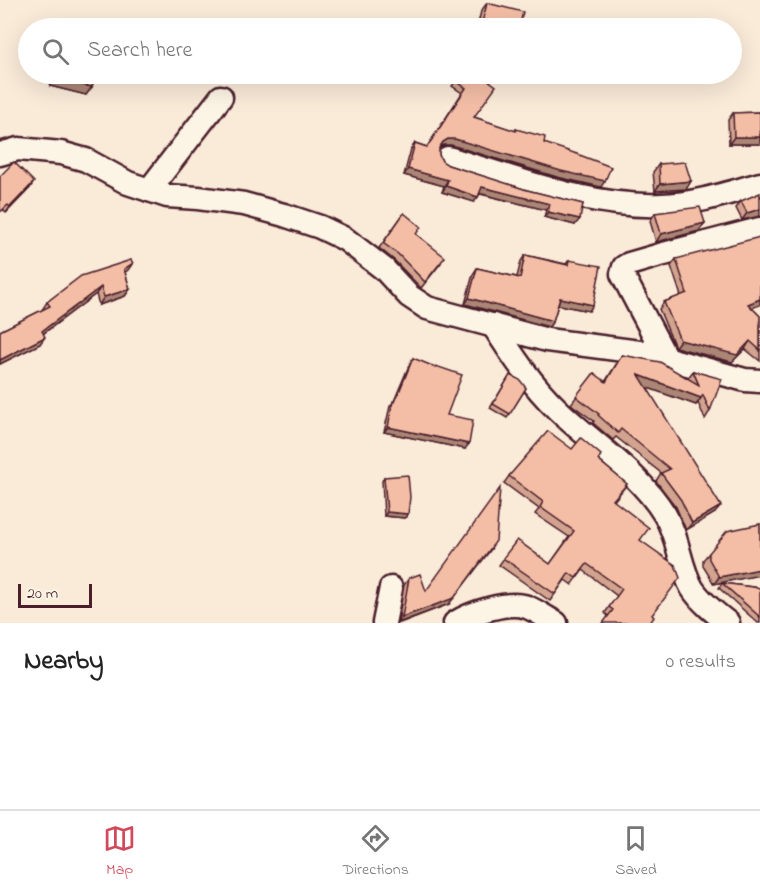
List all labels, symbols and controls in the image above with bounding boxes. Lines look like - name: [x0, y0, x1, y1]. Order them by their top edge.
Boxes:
- search box: [18, 18, 742, 84]
- icon: search: [39, 35, 72, 68]
- text: Search here: [87, 35, 192, 67]
- scale bar: [18, 581, 92, 608]
- text: 20 m: [27, 582, 58, 606]
- text: Nearby: [24, 643, 103, 681]
- text: 0 results: [665, 648, 736, 677]
- tab: Map: [103, 822, 136, 882]
- tab: Directions: [342, 822, 409, 882]
- tab: Saved: [615, 822, 657, 882]

